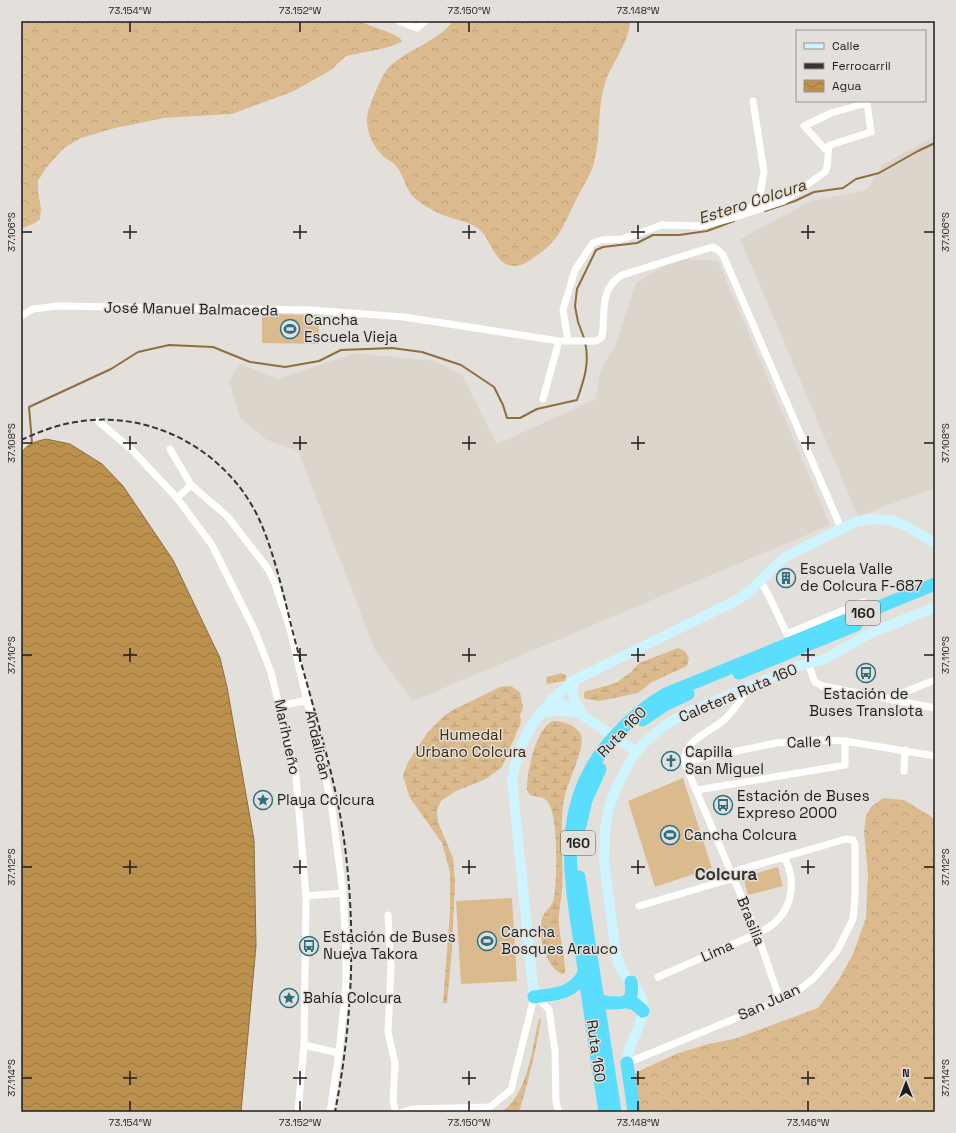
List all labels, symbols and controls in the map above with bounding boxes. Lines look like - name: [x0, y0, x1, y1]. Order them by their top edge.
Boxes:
- text: 73.154°W: [109, 4, 152, 17]
- text: 73.152°W: [279, 4, 321, 17]
- text: 73.150°W: [448, 4, 491, 17]
- text: 73.148°W: [616, 4, 660, 17]
- legend: [796, 30, 926, 102]
- text: Calle: [832, 38, 860, 54]
- text: Ferrocarril: [832, 58, 891, 74]
- text: Agua: [832, 78, 862, 94]
- water label: Estero Colcura: [696, 174, 809, 229]
- text: 37.106°S: [5, 212, 18, 252]
- text: 37.106°S: [939, 212, 952, 252]
- street label: José Manuel Balmaceda: [104, 297, 279, 320]
- place label: Cancha Escuela Vieja: [304, 310, 398, 346]
- sports icon: Cancha Escuela Vieja: [279, 318, 301, 340]
- text: 37.108°S: [5, 423, 18, 463]
- text: 37.108°S: [939, 423, 952, 463]
- place label: Escuela Valle de Colcura F-687: [800, 559, 923, 595]
- building icon: Escuela Valle de Colcura F-687: [775, 567, 797, 589]
- road number: 160: [846, 601, 880, 625]
- text: 37.110°S: [5, 636, 18, 674]
- text: 37.110°S: [939, 636, 952, 674]
- street label: Caletera Ruta 160: [676, 659, 800, 726]
- bus stop icon: Estación de Buses Translota: [855, 662, 877, 684]
- place label: Estación de Buses Translota: [809, 684, 923, 720]
- street label: Marihueño: [270, 697, 305, 776]
- street label: Ruta 160: [593, 702, 650, 761]
- street label: Andalicán: [301, 708, 336, 782]
- park label: Humedal Urbano Colcura: [415, 725, 527, 761]
- street label: Calle 1: [786, 731, 832, 752]
- place label: Capilla San Miguel: [685, 742, 764, 778]
- church icon: Capilla San Miguel: [660, 750, 682, 772]
- place label: Estación de Buses Expreso 2000: [737, 786, 870, 822]
- place icon: Playa Colcura: [252, 789, 274, 811]
- place label: Playa Colcura: [277, 790, 375, 809]
- bus stop icon: Estación de Buses Expreso 2000: [712, 794, 734, 816]
- sports icon: Cancha Colcura: [659, 824, 681, 846]
- place label: Cancha Colcura: [684, 825, 797, 844]
- road number: 160: [561, 831, 595, 855]
- text: 37.112°S: [5, 848, 18, 886]
- text: 37.112°S: [939, 848, 952, 886]
- district label: Colcura: [695, 863, 757, 885]
- street label: Brasilia: [733, 893, 770, 949]
- place label: Cancha Bosques Arauco: [501, 922, 618, 958]
- place label: Estación de Buses Nueva Takora: [323, 927, 456, 963]
- sports icon: Cancha Bosques Arauco: [476, 930, 498, 952]
- bus stop icon: Estación de Buses Nueva Takora: [298, 935, 320, 957]
- street label: Lima: [698, 935, 736, 966]
- street label: San Juan: [735, 979, 803, 1024]
- place icon: Bahía Colcura: [278, 987, 300, 1009]
- place label: Bahía Colcura: [303, 988, 402, 1007]
- street label: Ruta 160: [583, 1018, 610, 1083]
- text: 37.114°S: [5, 1059, 18, 1097]
- text: 37.114°S: [939, 1059, 952, 1097]
- north arrow: [886, 1063, 926, 1103]
- text: N: [902, 1066, 910, 1080]
- text: 73.154°W: [109, 1116, 152, 1129]
- text: 73.152°W: [279, 1116, 321, 1129]
- text: 73.150°W: [448, 1116, 491, 1129]
- text: 73.148°W: [616, 1116, 660, 1129]
- text: 73.146°W: [787, 1116, 830, 1129]

